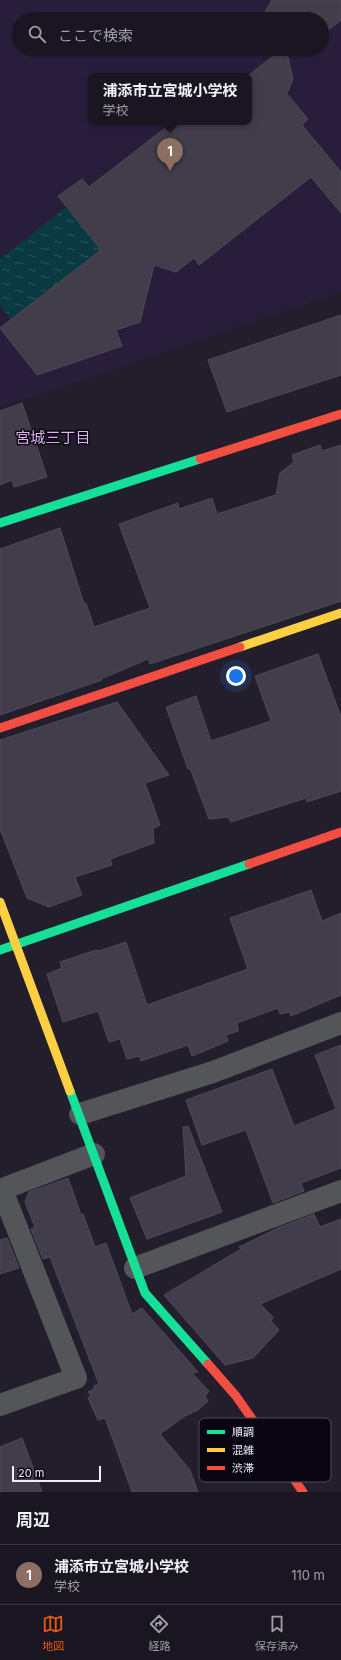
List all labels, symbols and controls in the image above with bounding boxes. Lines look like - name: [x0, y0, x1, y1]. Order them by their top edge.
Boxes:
- search box: [12, 12, 329, 56]
- icon: search: [26, 23, 48, 45]
- text: ここで検索: [58, 26, 133, 45]
- popup: [88, 73, 252, 125]
- text: 浦添市立宮城小学校: [102, 81, 238, 100]
- text: 学校: [102, 102, 129, 118]
- pin: 1: [157, 138, 183, 171]
- district label: 宮城三丁目: [15, 428, 91, 447]
- your location: [226, 666, 246, 686]
- legend: [199, 1418, 331, 1482]
- text: 順調: [232, 1425, 254, 1439]
- text: 混雑: [232, 1443, 254, 1457]
- text: 渋滞: [232, 1461, 254, 1475]
- scale bar: [12, 1464, 101, 1483]
- text: 20 m: [18, 1466, 44, 1480]
- text: 周辺: [16, 1510, 50, 1530]
- text: 浦添市立宮城小学校: [54, 1557, 189, 1576]
- text: 1: [26, 1567, 32, 1583]
- text: 110 m: [291, 1567, 325, 1583]
- text: 学校: [54, 1578, 80, 1594]
- tab: 地図: [42, 1613, 64, 1653]
- tab: 経路: [148, 1613, 170, 1653]
- tab: 保存済み: [255, 1613, 299, 1653]

